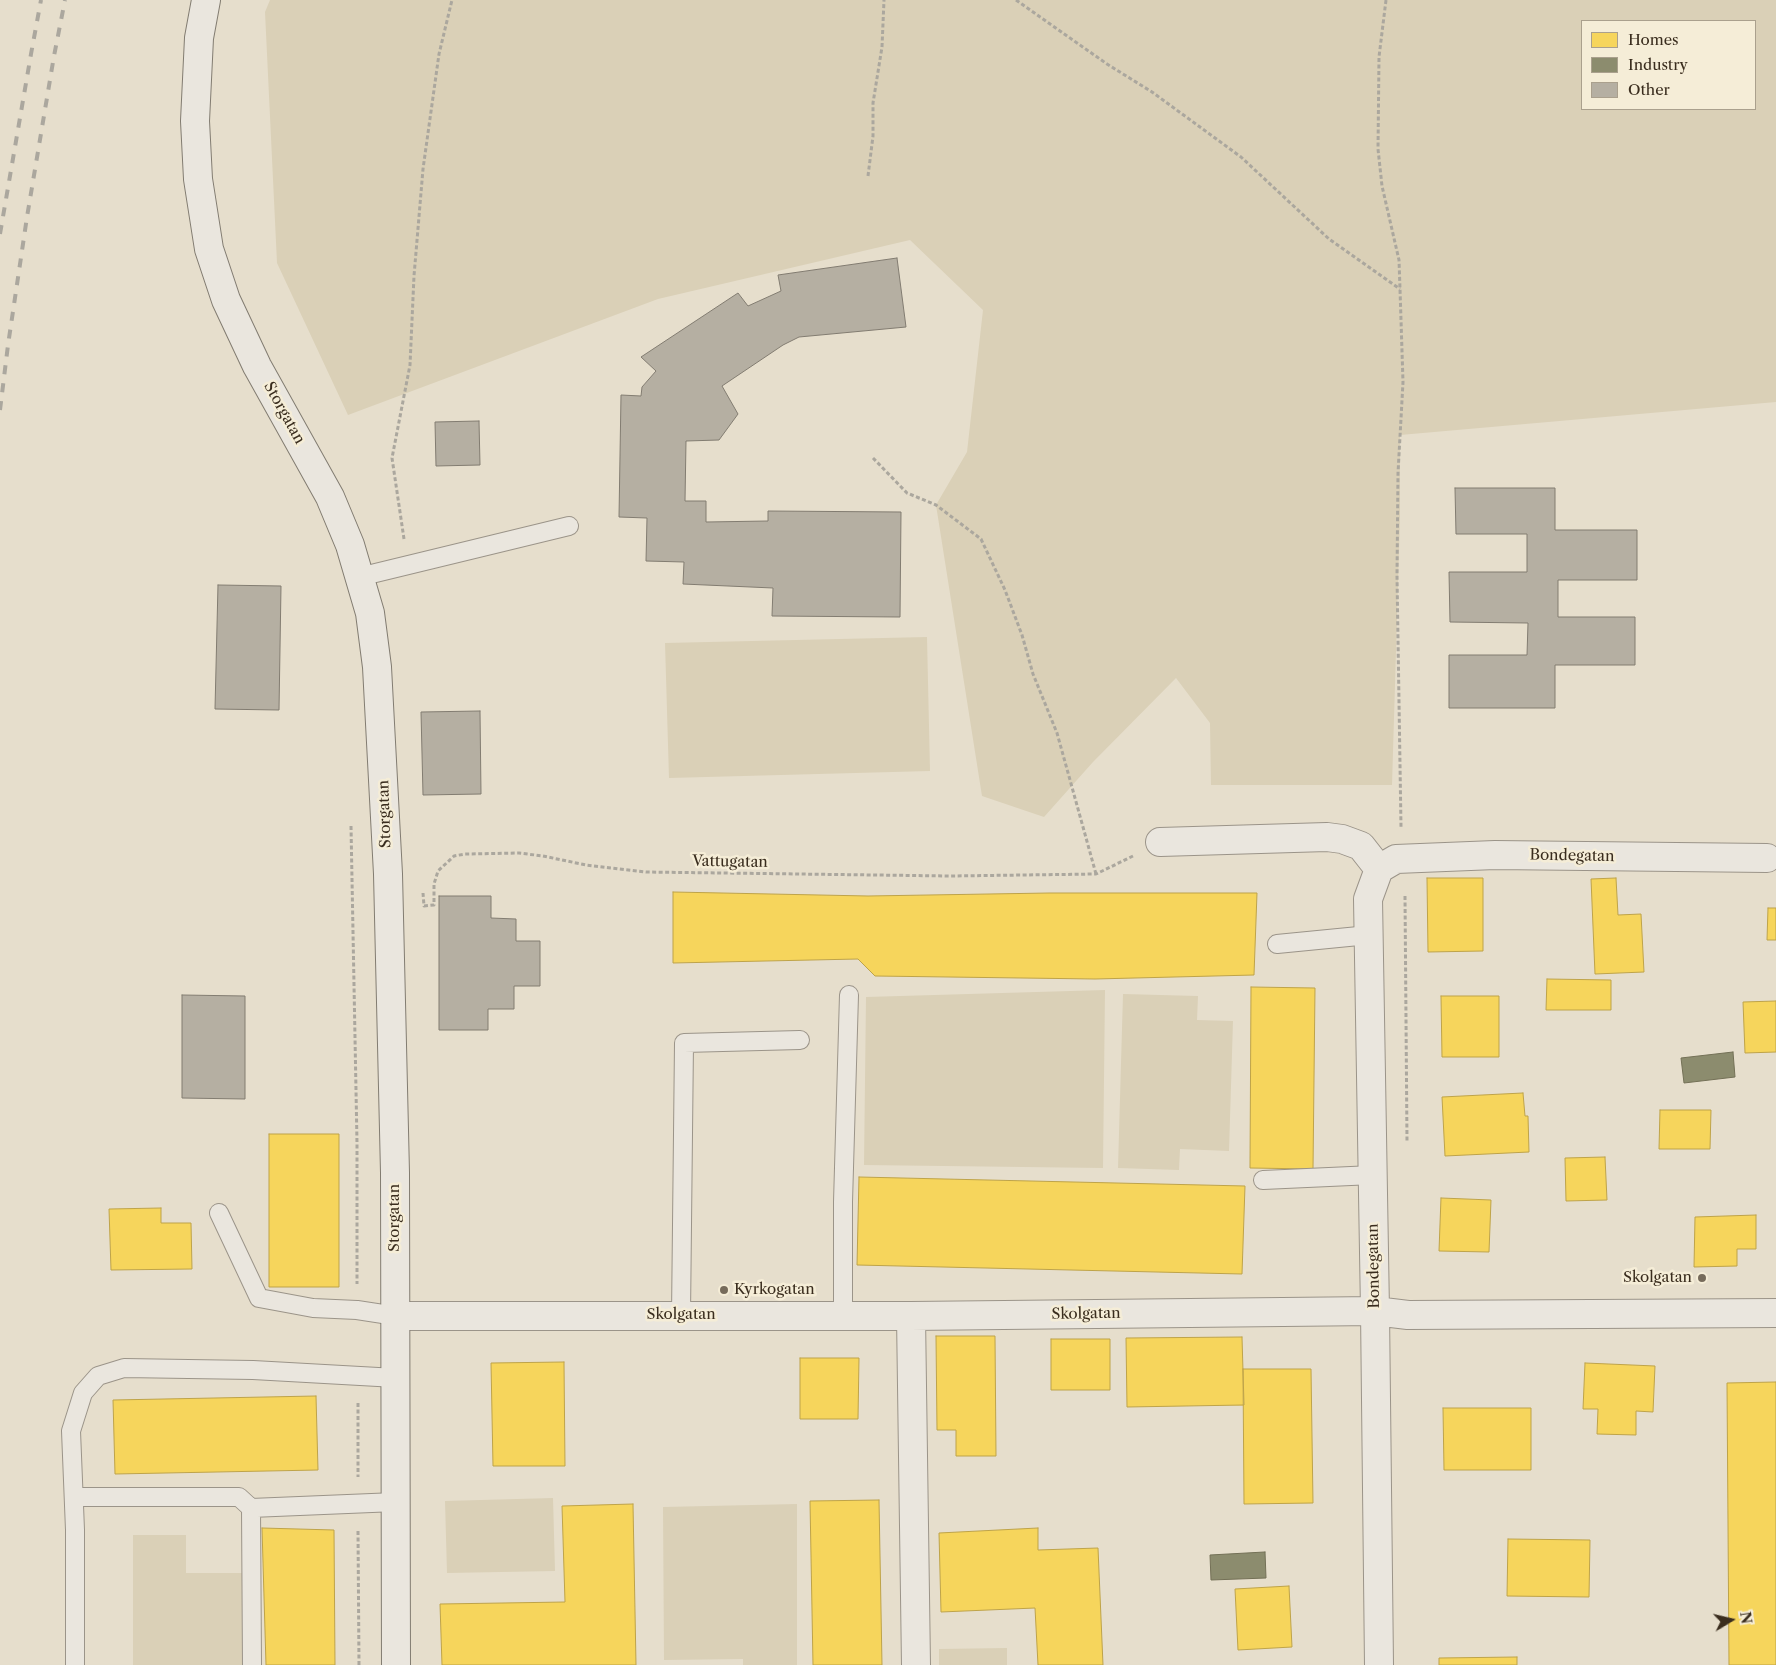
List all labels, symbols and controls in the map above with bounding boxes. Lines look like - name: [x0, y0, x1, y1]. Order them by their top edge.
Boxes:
- legend: [1581, 20, 1756, 110]
- text: Homes: [1628, 30, 1679, 49]
- text: Industry: [1628, 55, 1688, 74]
- text: Other: [1628, 80, 1670, 99]
- street label: Storgatan: [260, 379, 308, 447]
- street label: Storgatan: [375, 780, 395, 848]
- street label: Bondegatan: [1529, 846, 1615, 866]
- street label: Vattugatan: [692, 852, 768, 872]
- street label: Storgatan: [386, 1184, 404, 1252]
- street label: Bondegatan: [1364, 1223, 1384, 1309]
- place label: Skolgatan: [1623, 1269, 1692, 1287]
- marker: Skolgatan: [1696, 1272, 1708, 1284]
- place label: Kyrkogatan: [734, 1281, 815, 1299]
- marker: Kyrkogatan: [718, 1284, 730, 1296]
- street label: Skolgatan: [1051, 1304, 1121, 1324]
- street label: Skolgatan: [646, 1306, 716, 1324]
- north arrow: [1706, 1595, 1756, 1645]
- text: N: [1736, 1610, 1756, 1625]

